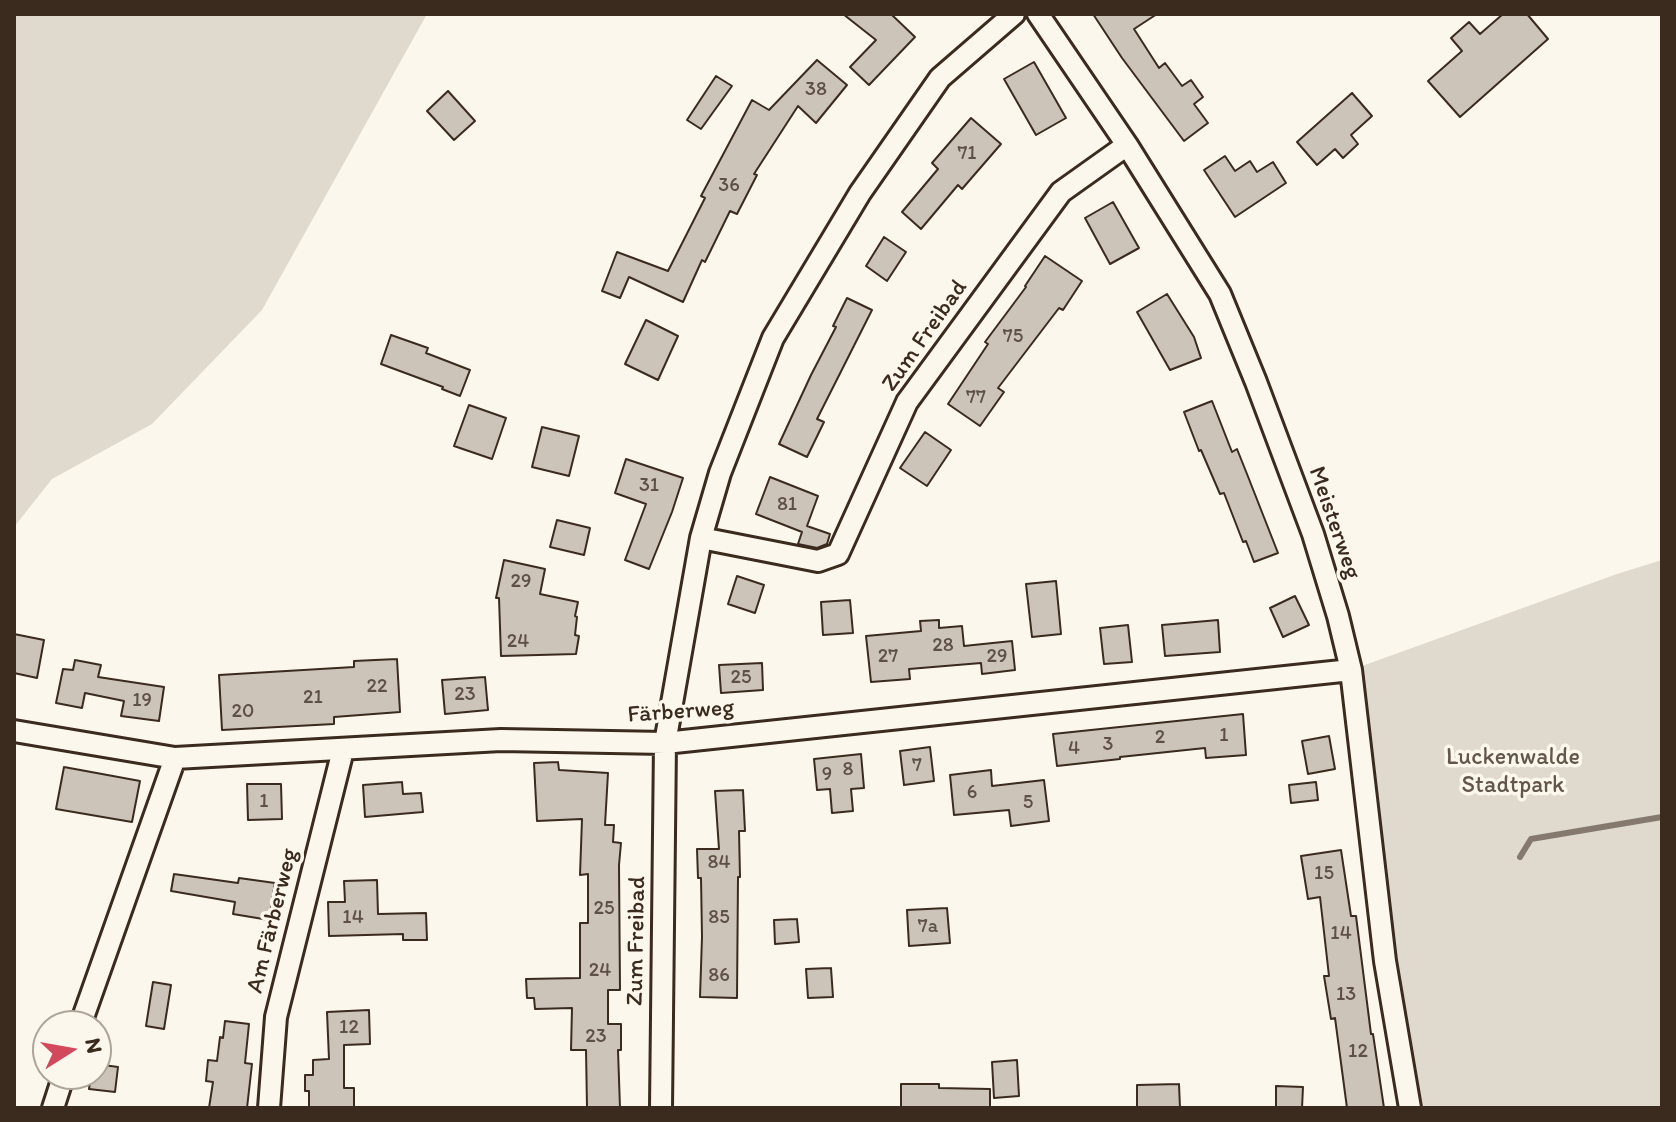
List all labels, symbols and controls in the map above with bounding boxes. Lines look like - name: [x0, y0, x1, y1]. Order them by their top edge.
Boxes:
- house number: 38: [805, 78, 827, 102]
- house number: 71: [957, 142, 977, 166]
- house number: 36: [718, 174, 740, 198]
- street label: Zum Freibad: [876, 275, 974, 397]
- house number: 75: [1003, 325, 1023, 349]
- house number: 77: [966, 386, 986, 410]
- street label: Meisterweg: [1301, 463, 1367, 583]
- house number: 31: [639, 474, 659, 498]
- house number: 81: [777, 493, 797, 517]
- house number: 29: [511, 570, 531, 594]
- house number: 24: [507, 630, 529, 654]
- house number: 28: [932, 634, 954, 658]
- house number: 27: [878, 645, 898, 669]
- house number: 29: [987, 645, 1007, 669]
- house number: 25: [730, 666, 752, 690]
- house number: 22: [366, 675, 388, 699]
- house number: 23: [454, 683, 476, 707]
- house number: 21: [303, 686, 323, 710]
- house number: 19: [132, 689, 152, 713]
- street label: Färberweg: [627, 694, 735, 730]
- house number: 20: [232, 700, 254, 724]
- house number: 1: [1219, 724, 1229, 748]
- house number: 2: [1155, 726, 1165, 750]
- house number: 3: [1103, 733, 1113, 757]
- house number: 4: [1068, 737, 1080, 761]
- park label: Luckenwalde Stadtpark: [1446, 744, 1580, 800]
- house number: 7: [912, 754, 922, 778]
- house number: 8: [843, 758, 853, 782]
- house number: 9: [822, 763, 832, 787]
- house number: 6: [967, 781, 977, 805]
- house number: 1: [259, 790, 269, 814]
- house number: 5: [1023, 791, 1033, 815]
- street label: Am Färberweg: [241, 846, 305, 996]
- house number: 84: [708, 851, 730, 875]
- house number: 15: [1314, 862, 1334, 886]
- street label: Zum Freibad: [621, 876, 653, 1006]
- house number: 25: [593, 897, 615, 921]
- house number: 14: [342, 906, 364, 930]
- house number: 85: [708, 906, 730, 930]
- house number: 7a: [918, 915, 938, 939]
- house number: 14: [1330, 922, 1352, 946]
- house number: 24: [589, 959, 611, 983]
- house number: 86: [708, 964, 730, 988]
- house number: 13: [1336, 983, 1356, 1007]
- north arrow: [32, 1010, 112, 1090]
- house number: 12: [339, 1016, 359, 1040]
- house number: 23: [585, 1025, 607, 1049]
- text: N: [79, 1036, 109, 1056]
- house number: 12: [1348, 1040, 1368, 1064]

